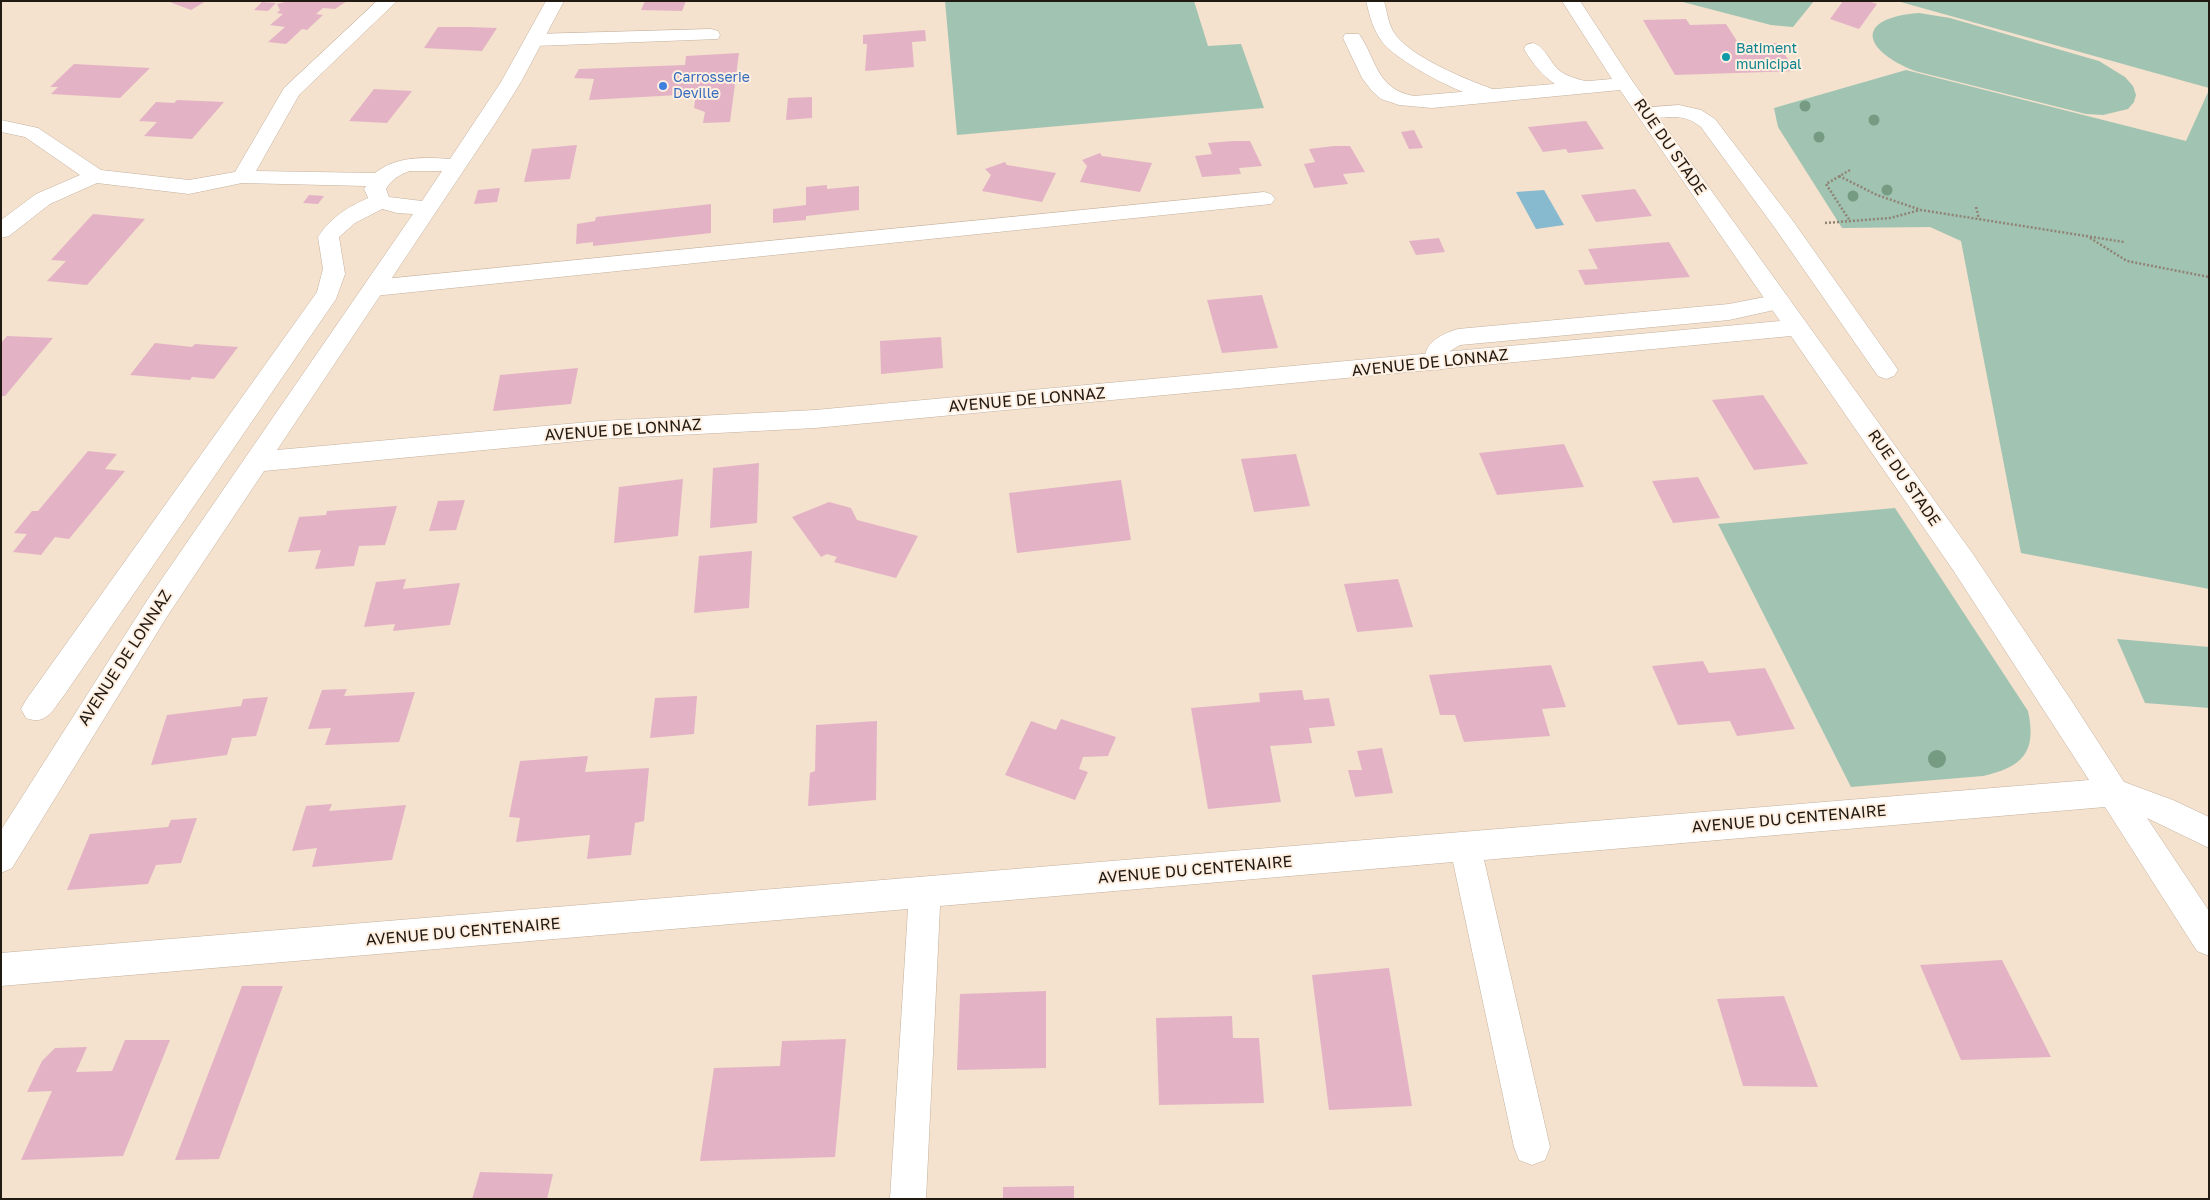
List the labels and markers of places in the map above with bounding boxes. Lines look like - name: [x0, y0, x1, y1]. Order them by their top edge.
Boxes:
- place label: Batiment municipal: [1736, 41, 1802, 74]
- marker: Batiment municipal: [1720, 51, 1732, 63]
- place label: Carrosserie Deville: [673, 70, 750, 102]
- marker: Carrosserie Deville: [657, 80, 669, 92]

